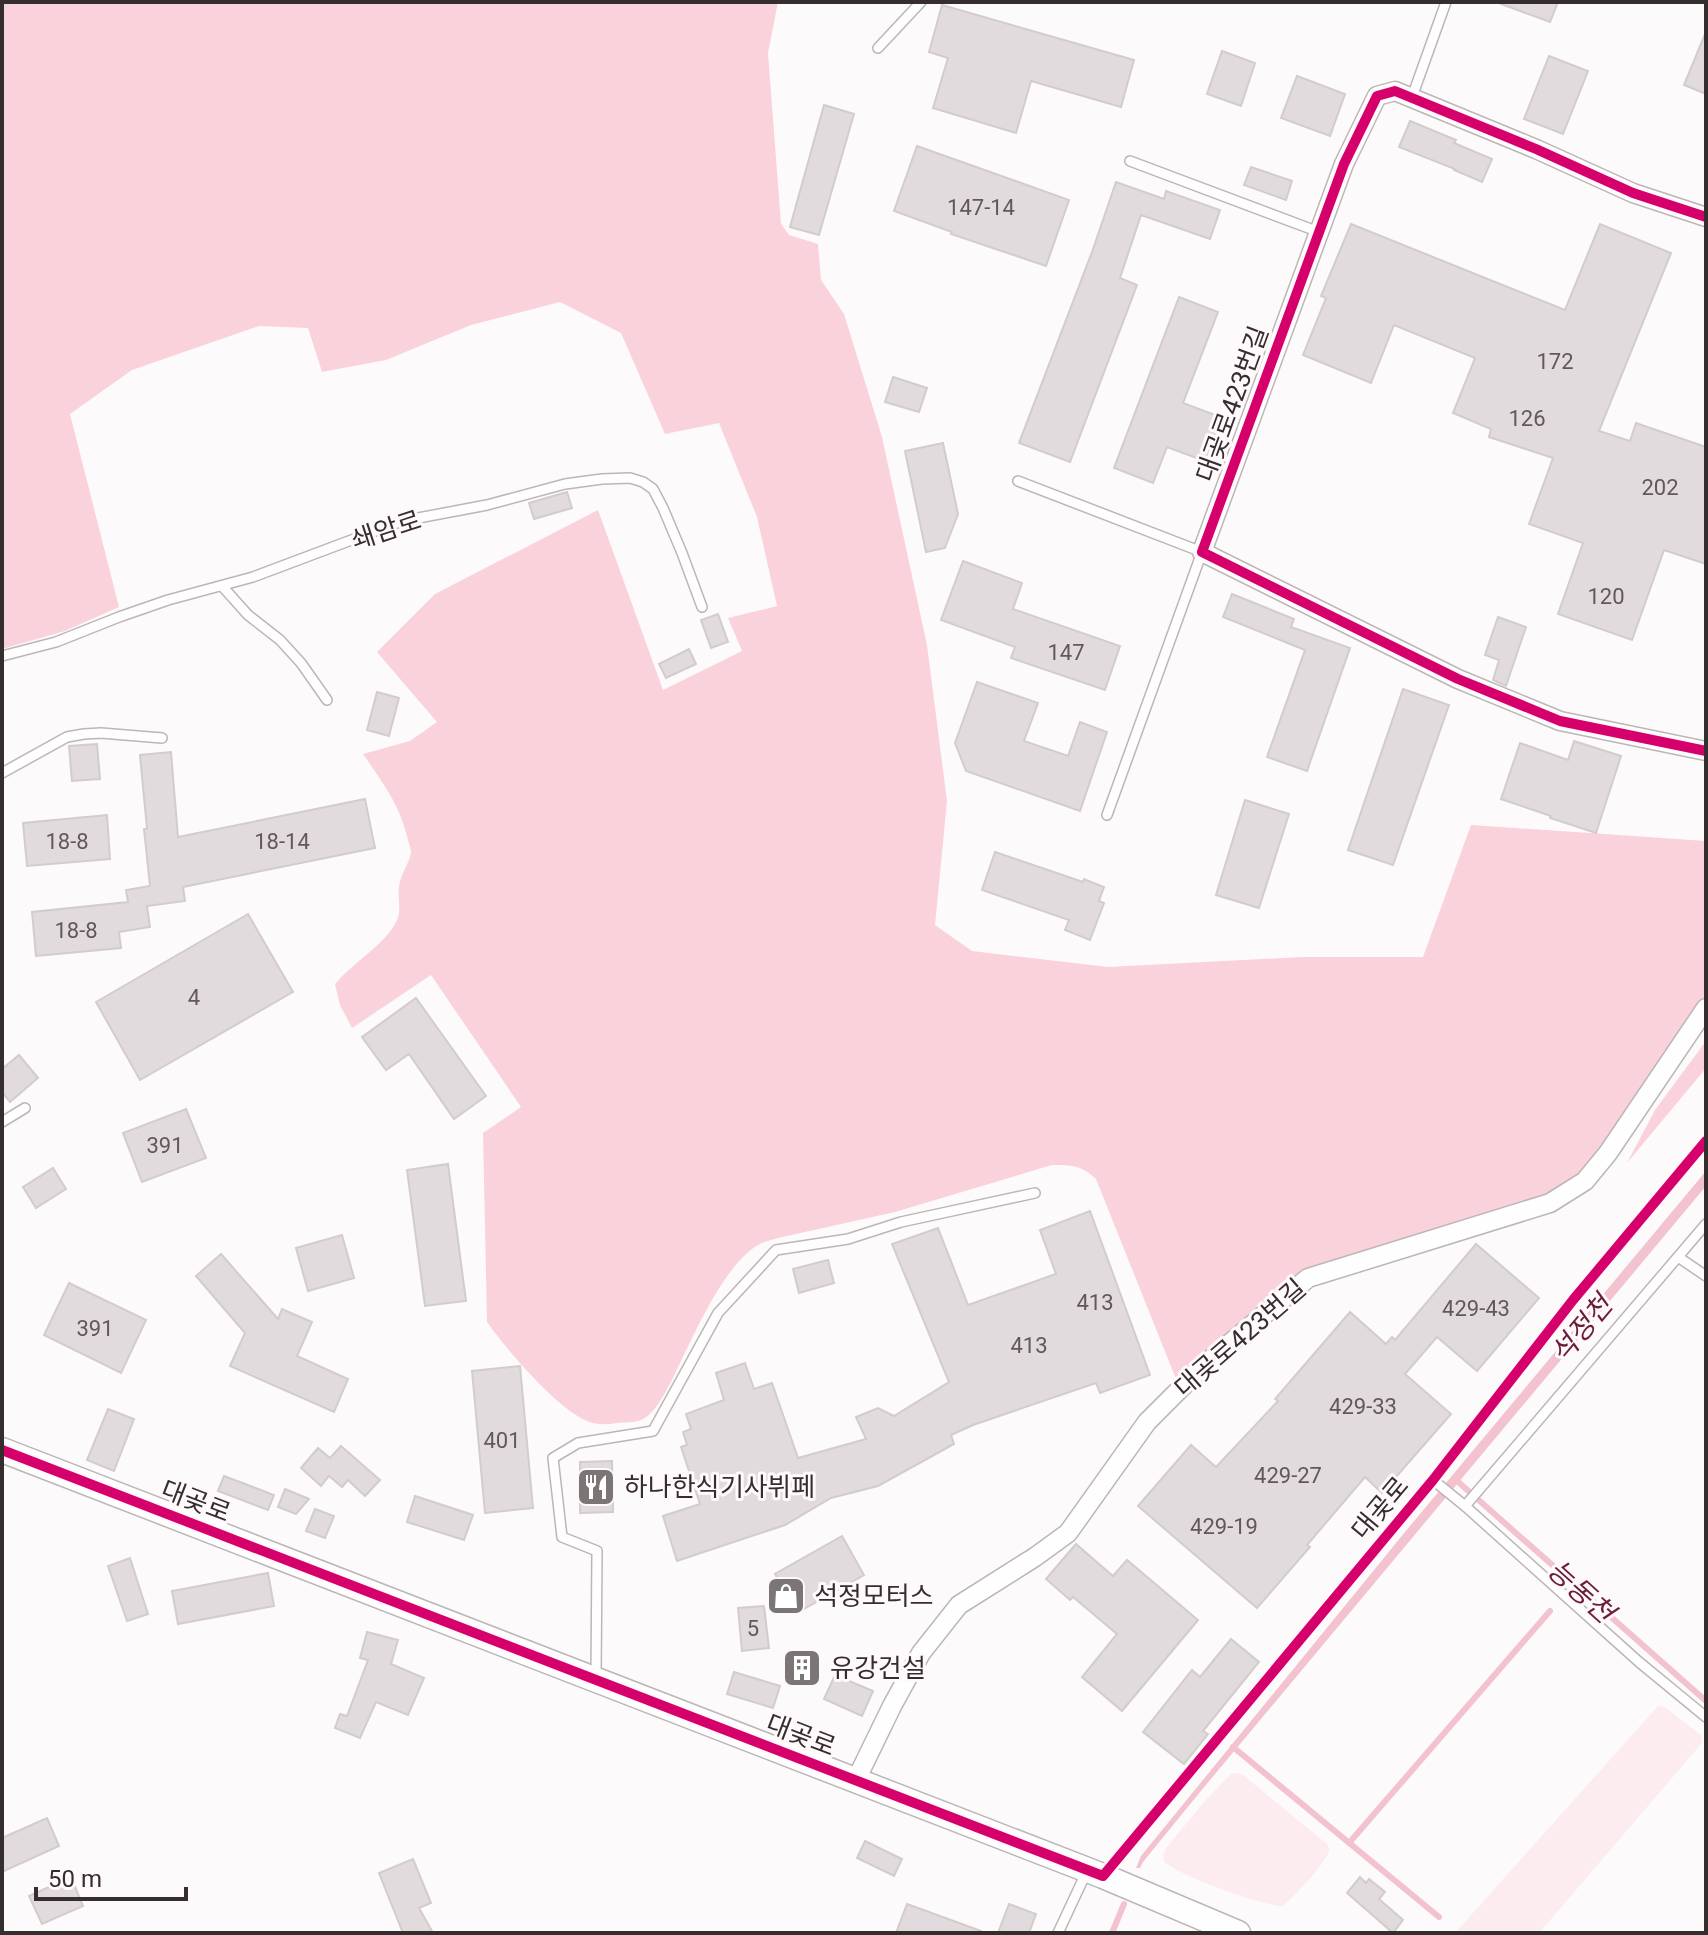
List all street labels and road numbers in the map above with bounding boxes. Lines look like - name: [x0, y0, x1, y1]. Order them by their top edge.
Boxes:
- street label: 대곶로423번길: [1190, 322, 1274, 486]
- street label: 쇄암로: [347, 505, 425, 555]
- street label: 대곶로423번길: [1168, 1273, 1312, 1403]
- street label: 대곶로: [1345, 1471, 1415, 1545]
- street label: 대곶로: [157, 1474, 235, 1528]
- street label: 대곶로: [762, 1708, 840, 1762]

